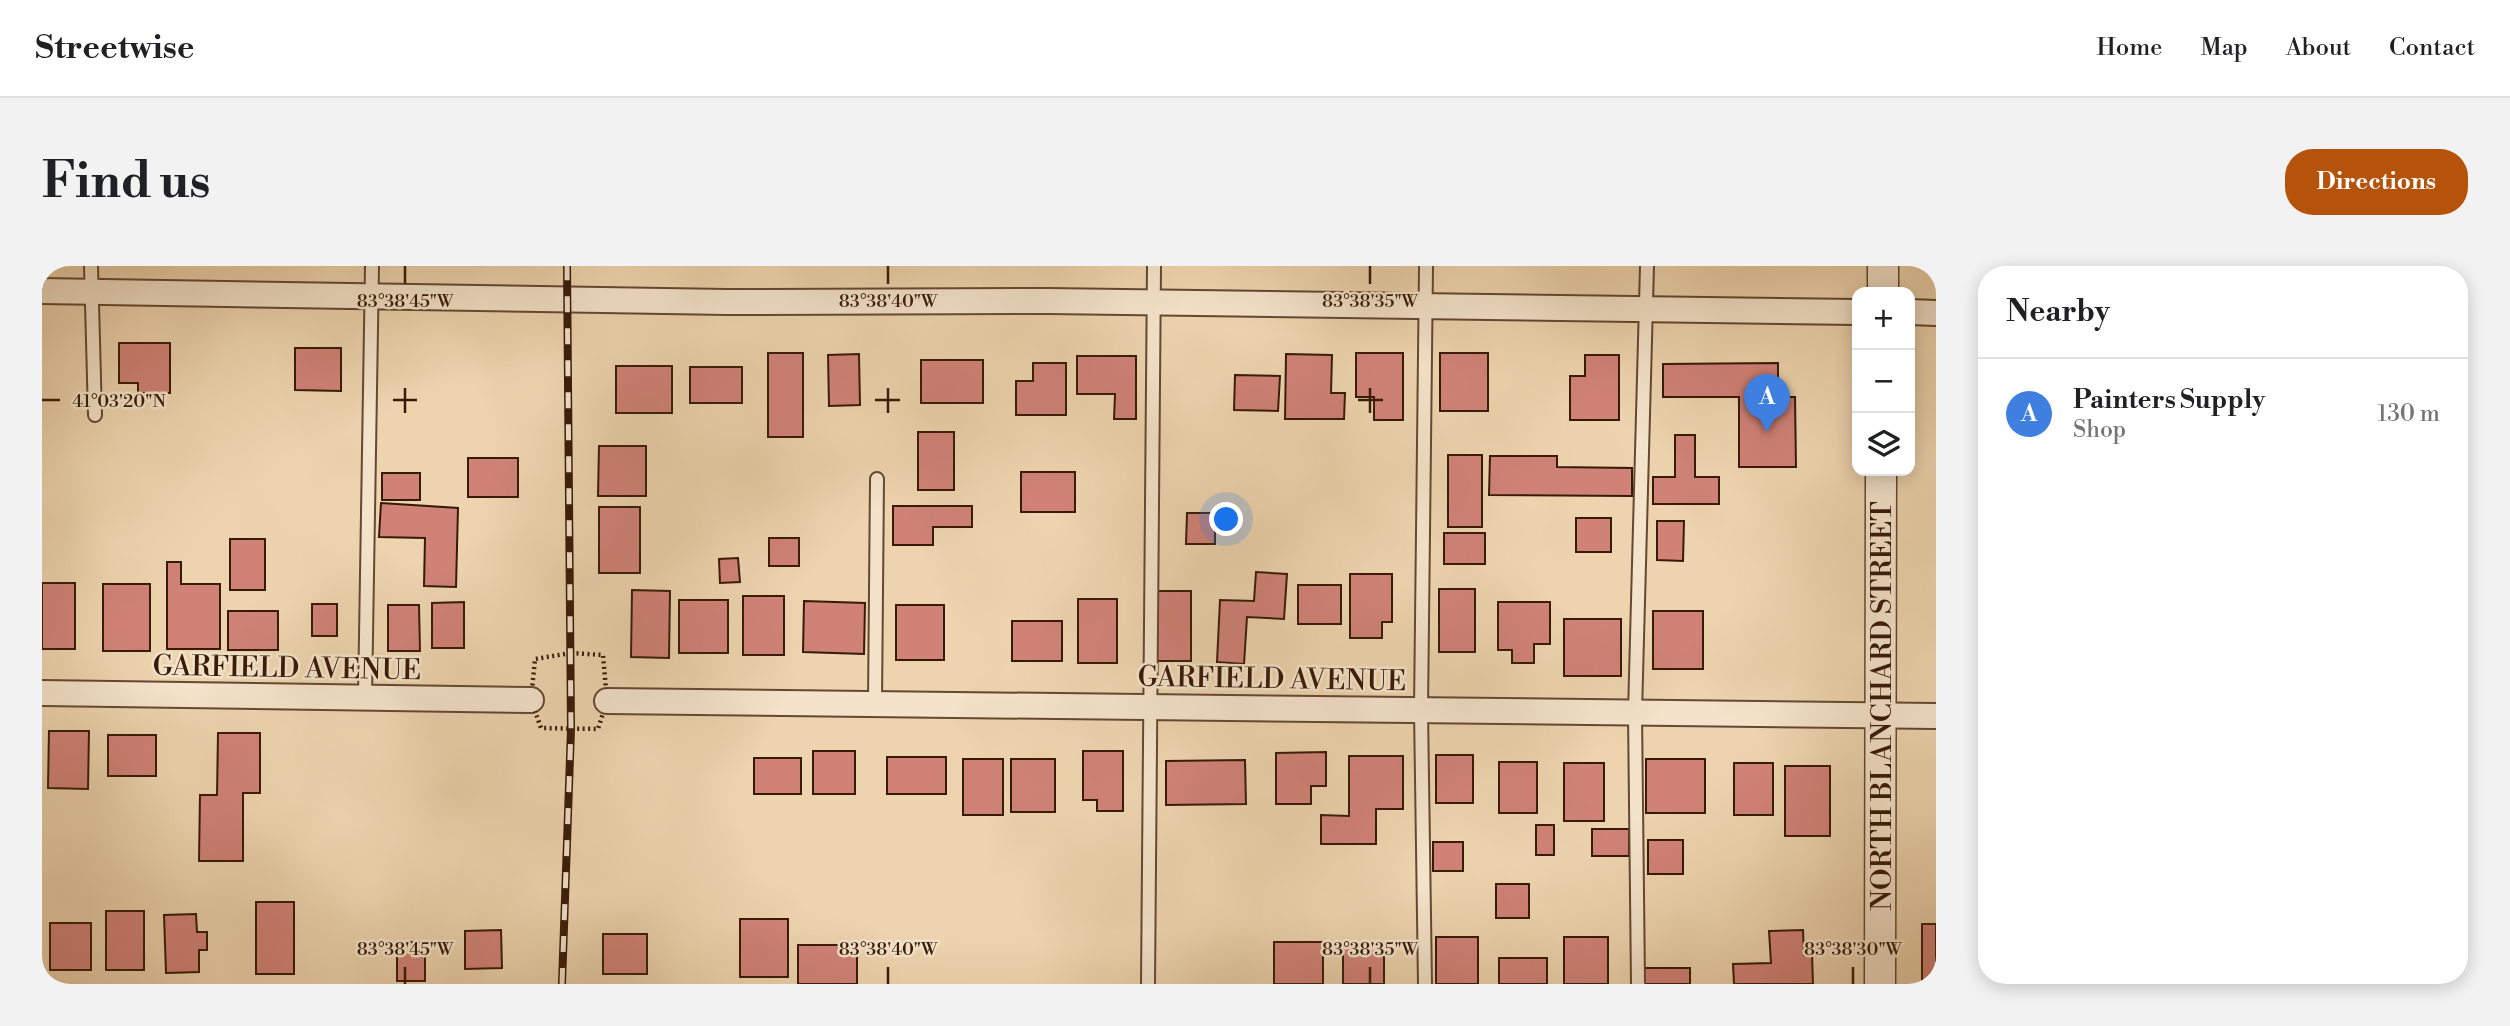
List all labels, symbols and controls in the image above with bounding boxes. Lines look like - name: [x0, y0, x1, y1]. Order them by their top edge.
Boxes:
- text: Streetwise: [35, 28, 195, 69]
- text: Home: [2097, 33, 2162, 63]
- text: Map: [2200, 33, 2248, 63]
- text: About: [2286, 33, 2351, 63]
- text: Contact: [2389, 33, 2475, 63]
- button: Directions: [2285, 149, 2468, 215]
- text: Find us: [42, 152, 211, 213]
- map controls: [1852, 287, 1915, 476]
- button: +: [1852, 287, 1915, 350]
- text: 83°38'45"W: [357, 290, 454, 313]
- text: 83°38'40"W: [839, 290, 938, 313]
- text: 83°38'35"W: [1322, 290, 1419, 313]
- text: Nearby: [2006, 293, 2110, 331]
- button: −: [1852, 350, 1915, 413]
- pin: A: [1744, 374, 1790, 432]
- text: Painters Supply: [2073, 384, 2265, 416]
- text: 41°03'20"N: [72, 390, 166, 413]
- text: A: [2021, 400, 2037, 428]
- text: 130 m: [2377, 400, 2440, 428]
- button: layers: [1852, 413, 1915, 476]
- text: Shop: [2073, 416, 2126, 444]
- street label: NORTH BLANCHARD STREET: [1865, 501, 1900, 911]
- your location: [1209, 502, 1243, 536]
- street label: GARFIELD AVENUE: [152, 649, 422, 688]
- street label: GARFIELD AVENUE: [1137, 660, 1407, 699]
- text: 83°38'45"W: [357, 938, 454, 961]
- text: 83°38'40"W: [839, 938, 938, 961]
- text: 83°38'35"W: [1322, 938, 1419, 961]
- text: 83°38'30"W: [1804, 938, 1903, 961]

